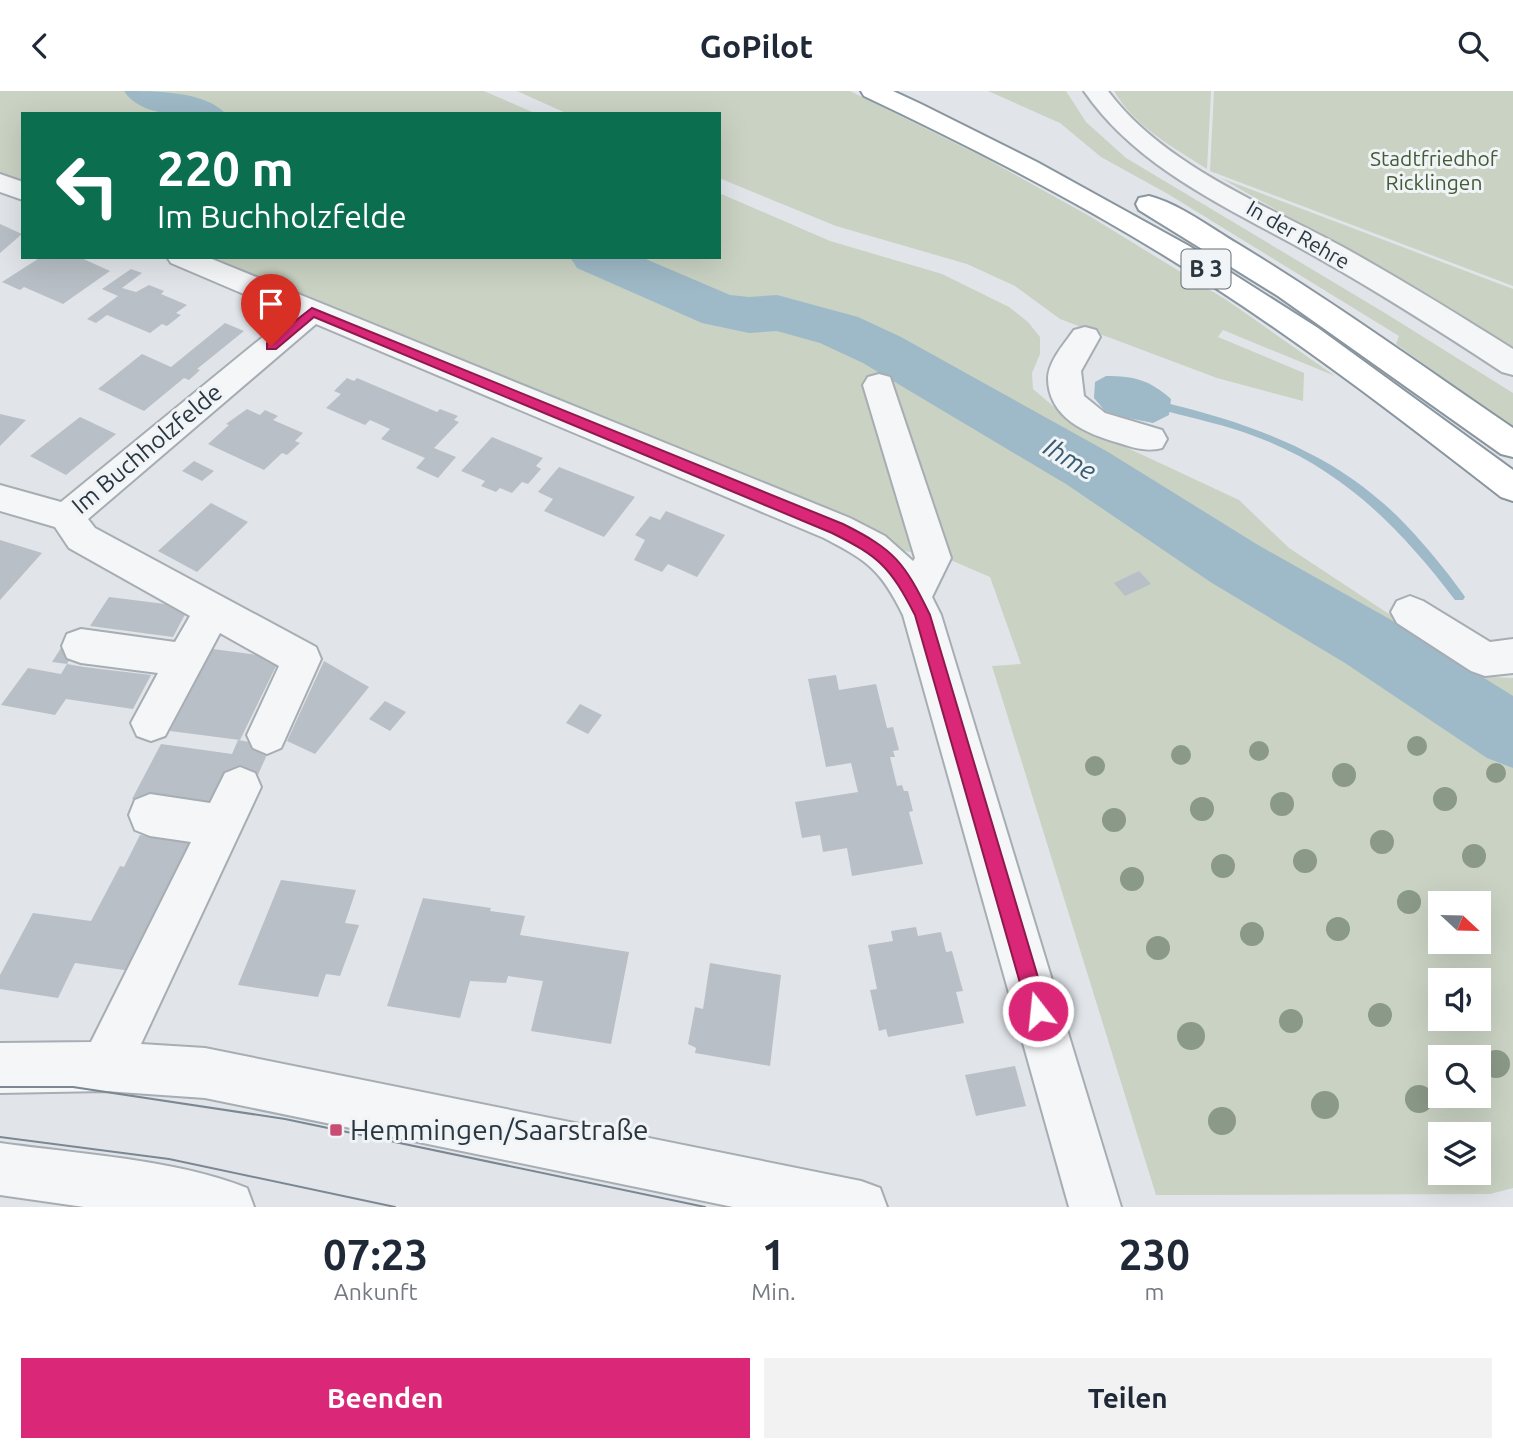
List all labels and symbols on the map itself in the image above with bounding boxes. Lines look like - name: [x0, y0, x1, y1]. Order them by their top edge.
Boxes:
- park label: Stadtfriedhof Ricklingen: [1370, 146, 1499, 194]
- street label: In der Rehre: [1243, 195, 1354, 273]
- road number: B 3: [1182, 249, 1230, 288]
- pin: [241, 274, 301, 346]
- street label: Im Buchholzfelde: [66, 378, 227, 519]
- water label: Ihme: [1039, 432, 1102, 485]
- north arrow: [1428, 891, 1491, 954]
- position arrow: [1001, 974, 1075, 1048]
- place label: Hemmingen/Saarstraße: [350, 1114, 649, 1145]
- marker: Hemmingen/Saarstraße: [328, 1122, 344, 1138]

